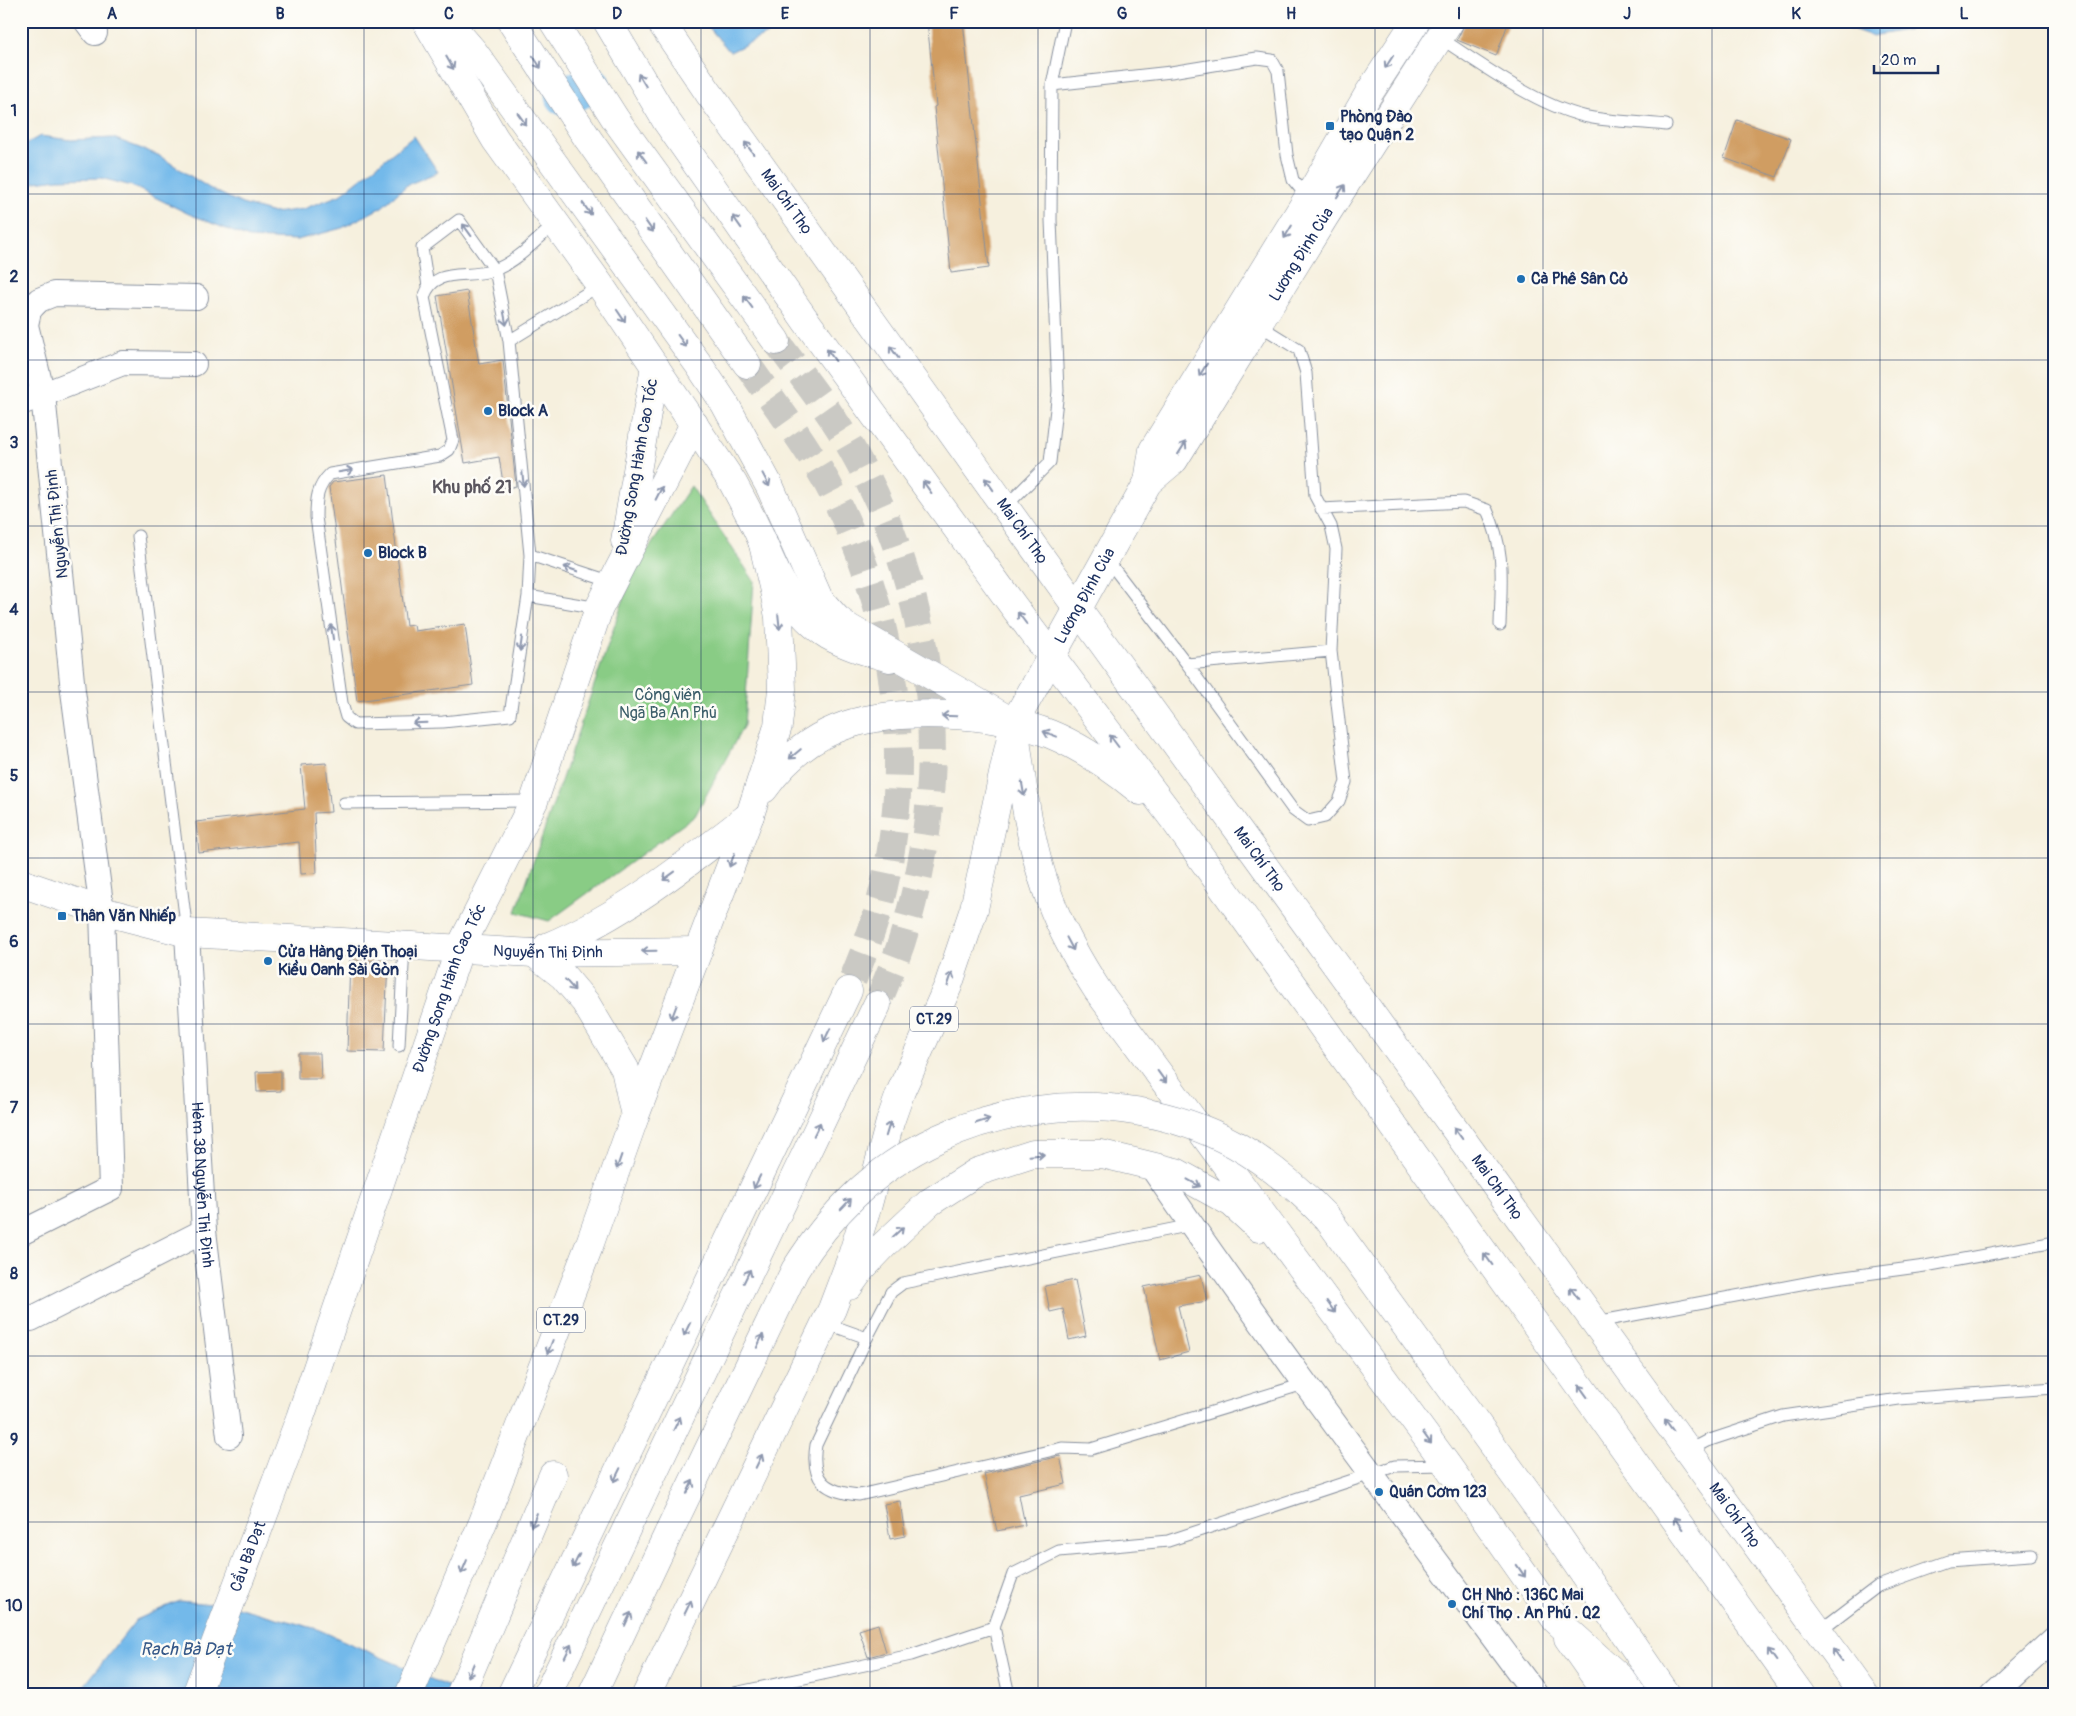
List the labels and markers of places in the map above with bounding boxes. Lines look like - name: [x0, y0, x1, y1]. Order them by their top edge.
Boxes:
- place label: Phòng Đào tạo Quận 2: [1339, 107, 1414, 145]
- marker: Phòng Đào tạo Quận 2: [1324, 120, 1336, 132]
- place label: Cà Phê Sân Cỏ: [1531, 269, 1628, 289]
- marker: Cà Phê Sân Cỏ: [1515, 273, 1527, 285]
- place label: Block A: [498, 401, 549, 421]
- marker: Block A: [482, 405, 494, 417]
- place label: Block B: [378, 543, 427, 563]
- marker: Block B: [362, 547, 374, 559]
- place label: Thân Văn Nhiếp: [71, 906, 177, 926]
- marker: Thân Văn Nhiếp: [56, 910, 68, 922]
- place label: Cửa Hàng Điện Thoại Kiều Oanh Sài Gòn: [278, 942, 417, 980]
- marker: Cửa Hàng Điện Thoại Kiều Oanh Sài Gòn: [262, 955, 274, 967]
- place label: Quán Cơm 123: [1389, 1482, 1487, 1502]
- marker: Quán Cơm 123: [1373, 1486, 1385, 1498]
- place label: CH Nhỏ : 136C Mai Chí Thọ . An Phú . Q2: [1462, 1585, 1601, 1623]
- marker: CH Nhỏ : 136C Mai Chí Thọ . An Phú . Q2: [1446, 1598, 1458, 1610]

